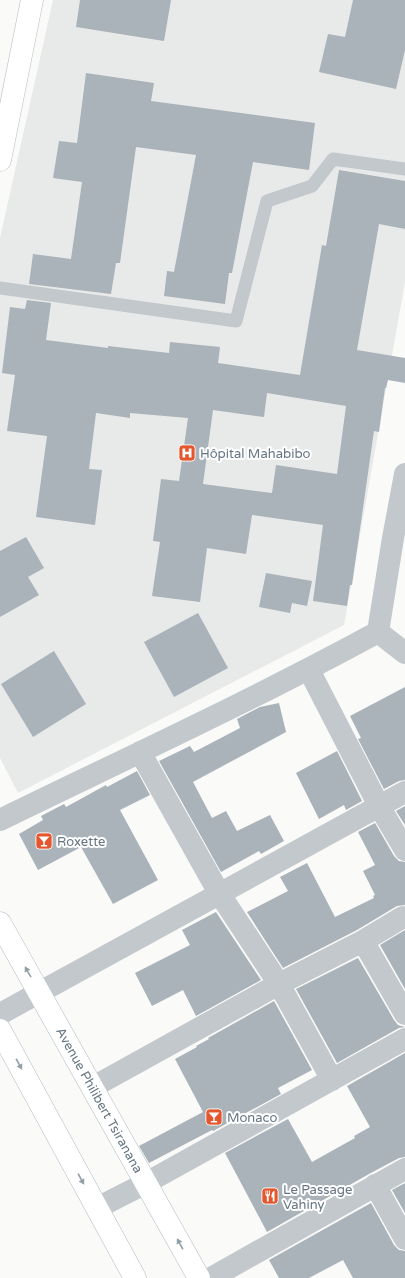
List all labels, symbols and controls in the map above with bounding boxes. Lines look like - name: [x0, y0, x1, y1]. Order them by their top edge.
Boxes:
- hospital icon: Hôpital Mahabibo: [177, 443, 197, 463]
- place label: Hôpital Mahabibo: [200, 446, 311, 462]
- bar icon: Roxette: [34, 831, 54, 851]
- place label: Roxette: [57, 834, 105, 850]
- one-way arrow: [25, 966, 32, 977]
- street label: Avenue Philibert Tsiranana: [52, 1025, 146, 1176]
- one-way arrow: [15, 1059, 22, 1070]
- bar icon: Monaco: [204, 1107, 224, 1127]
- place label: Monaco: [227, 1110, 277, 1126]
- one-way arrow: [77, 1173, 84, 1184]
- place label: Le Passage Vahiny: [283, 1182, 352, 1213]
- restaurant icon: Le Passage Vahiny: [260, 1186, 280, 1206]
- one-way arrow: [177, 1238, 184, 1250]

